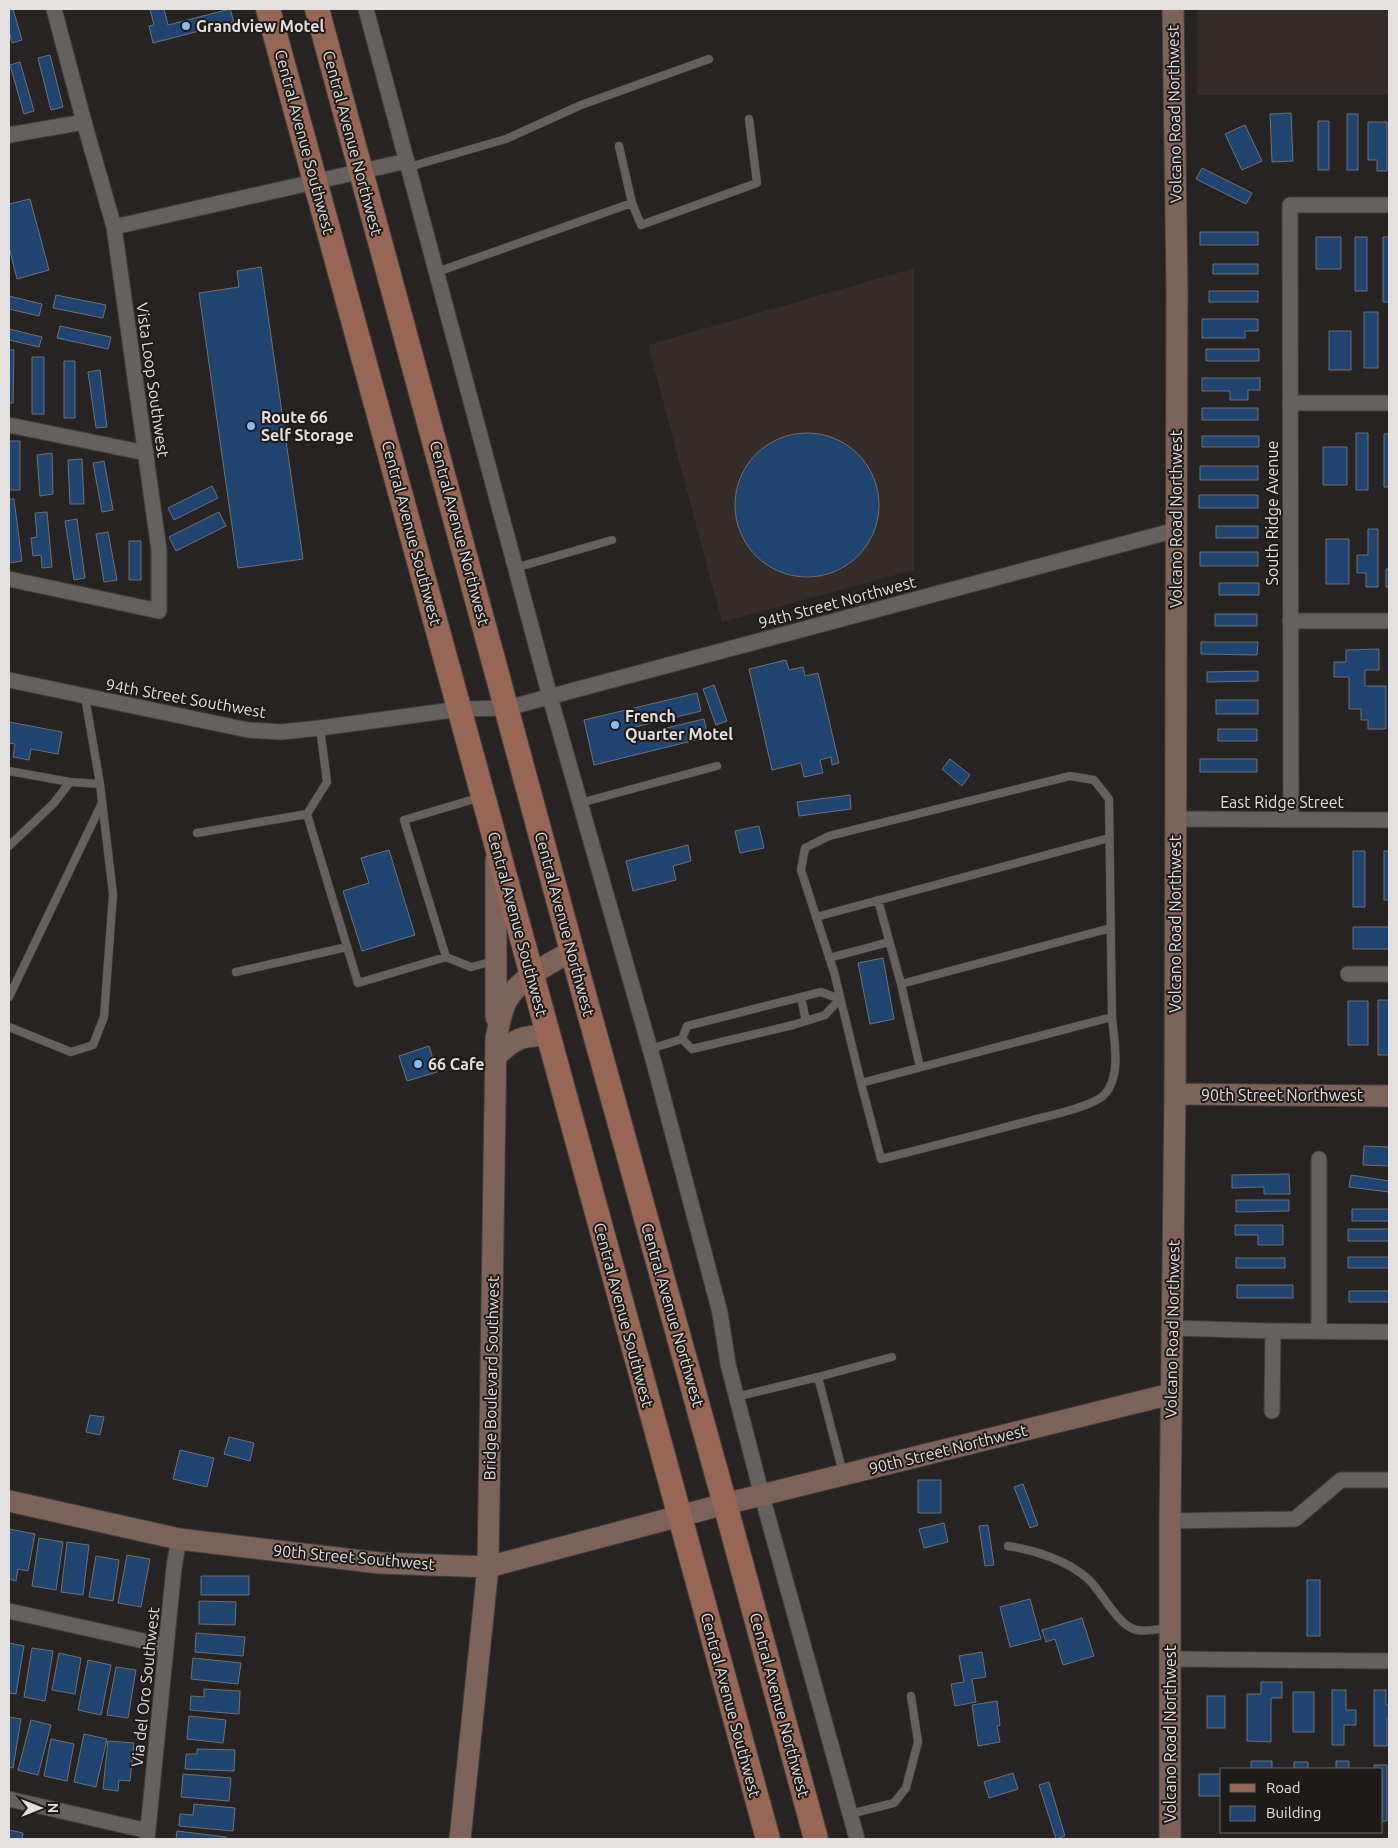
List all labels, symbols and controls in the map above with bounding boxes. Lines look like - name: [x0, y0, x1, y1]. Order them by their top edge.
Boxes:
- place label: Grandview Motel: [196, 17, 324, 35]
- marker: Grandview Motel: [180, 20, 192, 32]
- street label: Volcano Road Northwest: [1163, 24, 1185, 203]
- street label: Central Avenue Southwest: [272, 48, 339, 237]
- street label: Central Avenue Northwest: [320, 49, 387, 238]
- street label: Vista Loop Southwest: [133, 301, 173, 459]
- place label: Route 66 Self Storage: [261, 408, 354, 444]
- marker: Route 66 Self Storage: [245, 420, 257, 432]
- street label: Volcano Road Northwest: [1167, 429, 1185, 608]
- street label: Central Avenue Southwest: [379, 439, 446, 628]
- street label: Central Avenue Northwest: [427, 439, 494, 628]
- street label: South Ridge Avenue: [1263, 441, 1281, 585]
- street label: 94th Street Northwest: [756, 572, 918, 632]
- street label: 94th Street Southwest: [105, 675, 268, 721]
- place label: French Quarter Motel: [625, 707, 733, 743]
- marker: French Quarter Motel: [609, 719, 621, 731]
- street label: East Ridge Street: [1220, 793, 1345, 811]
- street label: Central Avenue Southwest: [485, 830, 552, 1019]
- street label: Central Avenue Northwest: [532, 830, 599, 1019]
- street label: Volcano Road Northwest: [1166, 834, 1184, 1013]
- place label: 66 Cafe: [428, 1055, 485, 1073]
- marker: 66 Cafe: [412, 1058, 424, 1070]
- street label: 90th Street Northwest: [1201, 1086, 1364, 1104]
- street label: Central Avenue Southwest: [591, 1221, 658, 1410]
- street label: Central Avenue Northwest: [638, 1221, 708, 1410]
- street label: Volcano Road Northwest: [1161, 1239, 1183, 1418]
- street label: Bridge Boulevard Southwest: [480, 1275, 502, 1480]
- street label: 90th Street Northwest: [867, 1420, 1030, 1477]
- street label: 90th Street Southwest: [272, 1541, 436, 1573]
- street label: Via del Oro Southwest: [128, 1605, 162, 1768]
- street label: Central Avenue Southwest: [698, 1611, 765, 1800]
- street label: Central Avenue Northwest: [747, 1611, 814, 1800]
- street label: Volcano Road Northwest: [1161, 1644, 1179, 1823]
- legend: [1220, 1768, 1383, 1833]
- text: Road: [1266, 1779, 1301, 1796]
- north arrow: [15, 1783, 65, 1833]
- text: N: [45, 1803, 61, 1813]
- text: Building: [1266, 1804, 1321, 1821]

